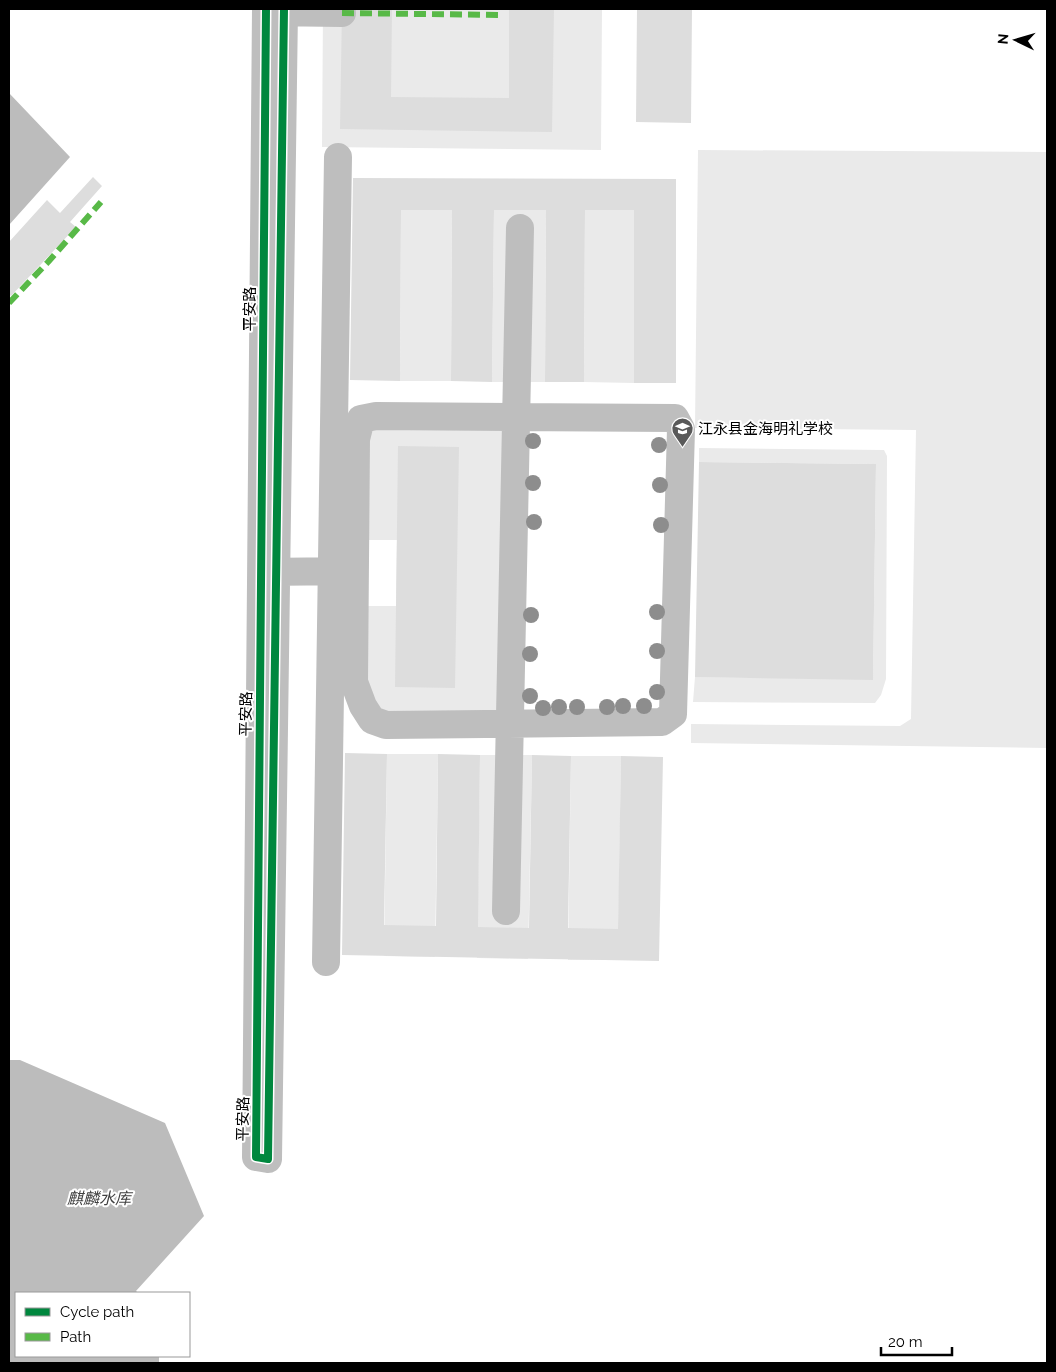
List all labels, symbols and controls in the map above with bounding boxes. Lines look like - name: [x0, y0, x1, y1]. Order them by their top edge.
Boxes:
- north arrow: [991, 15, 1041, 65]
- text: N: [995, 33, 1011, 45]
- street label: 平安路: [241, 286, 259, 332]
- school or university icon: 江永县金海明礼学校: [670, 417, 694, 448]
- place label: 江永县金海明礼学校: [698, 420, 833, 438]
- street label: 平安路: [237, 691, 255, 737]
- street label: 平安路: [234, 1096, 252, 1142]
- water label: 麒麟水库: [67, 1189, 134, 1208]
- legend: [15, 1292, 190, 1357]
- text: Cycle path: [60, 1303, 134, 1321]
- scale bar: [881, 1324, 952, 1356]
- text: Path: [60, 1328, 91, 1346]
- text: 20 m: [888, 1333, 923, 1351]

